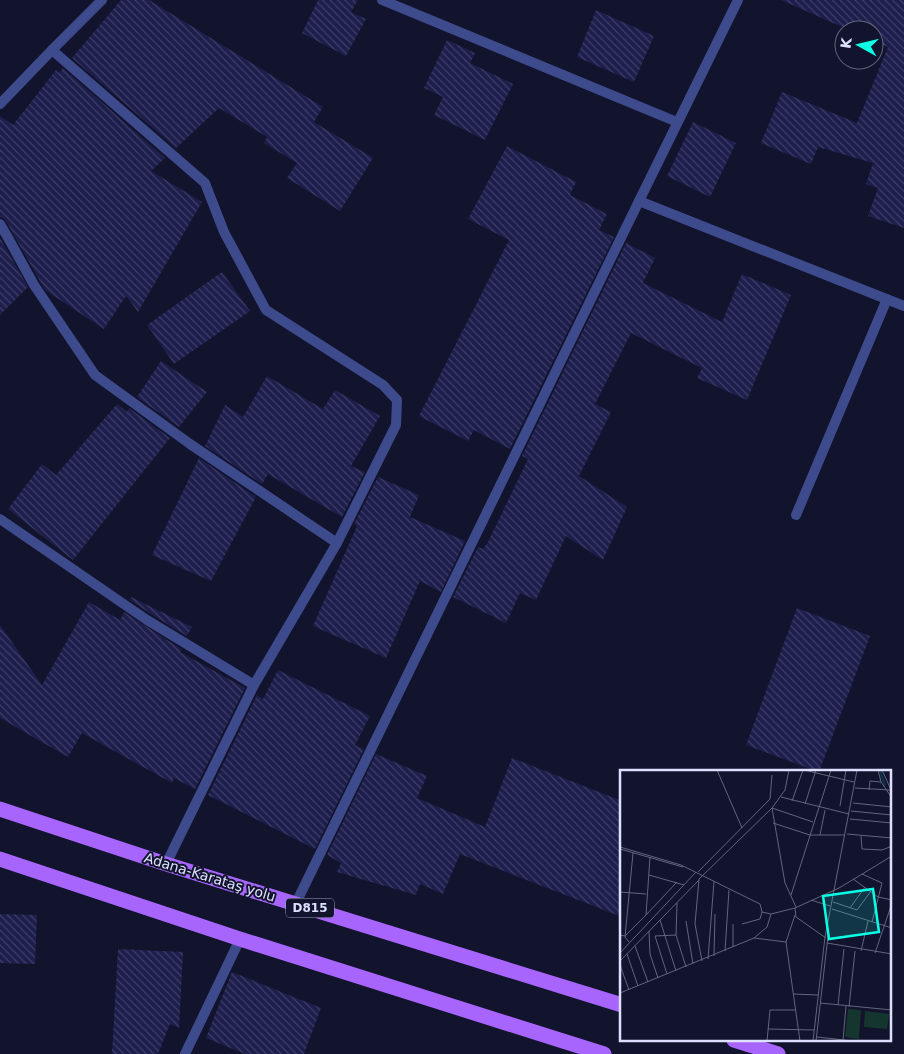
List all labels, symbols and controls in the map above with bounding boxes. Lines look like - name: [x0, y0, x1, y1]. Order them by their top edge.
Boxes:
- north arrow: [834, 20, 884, 70]
- text: K: [837, 36, 855, 50]
- inset map: [620, 770, 892, 1042]
- street label: Adana-Karataş yolu: [142, 849, 278, 905]
- road number: D815: [286, 898, 334, 918]

